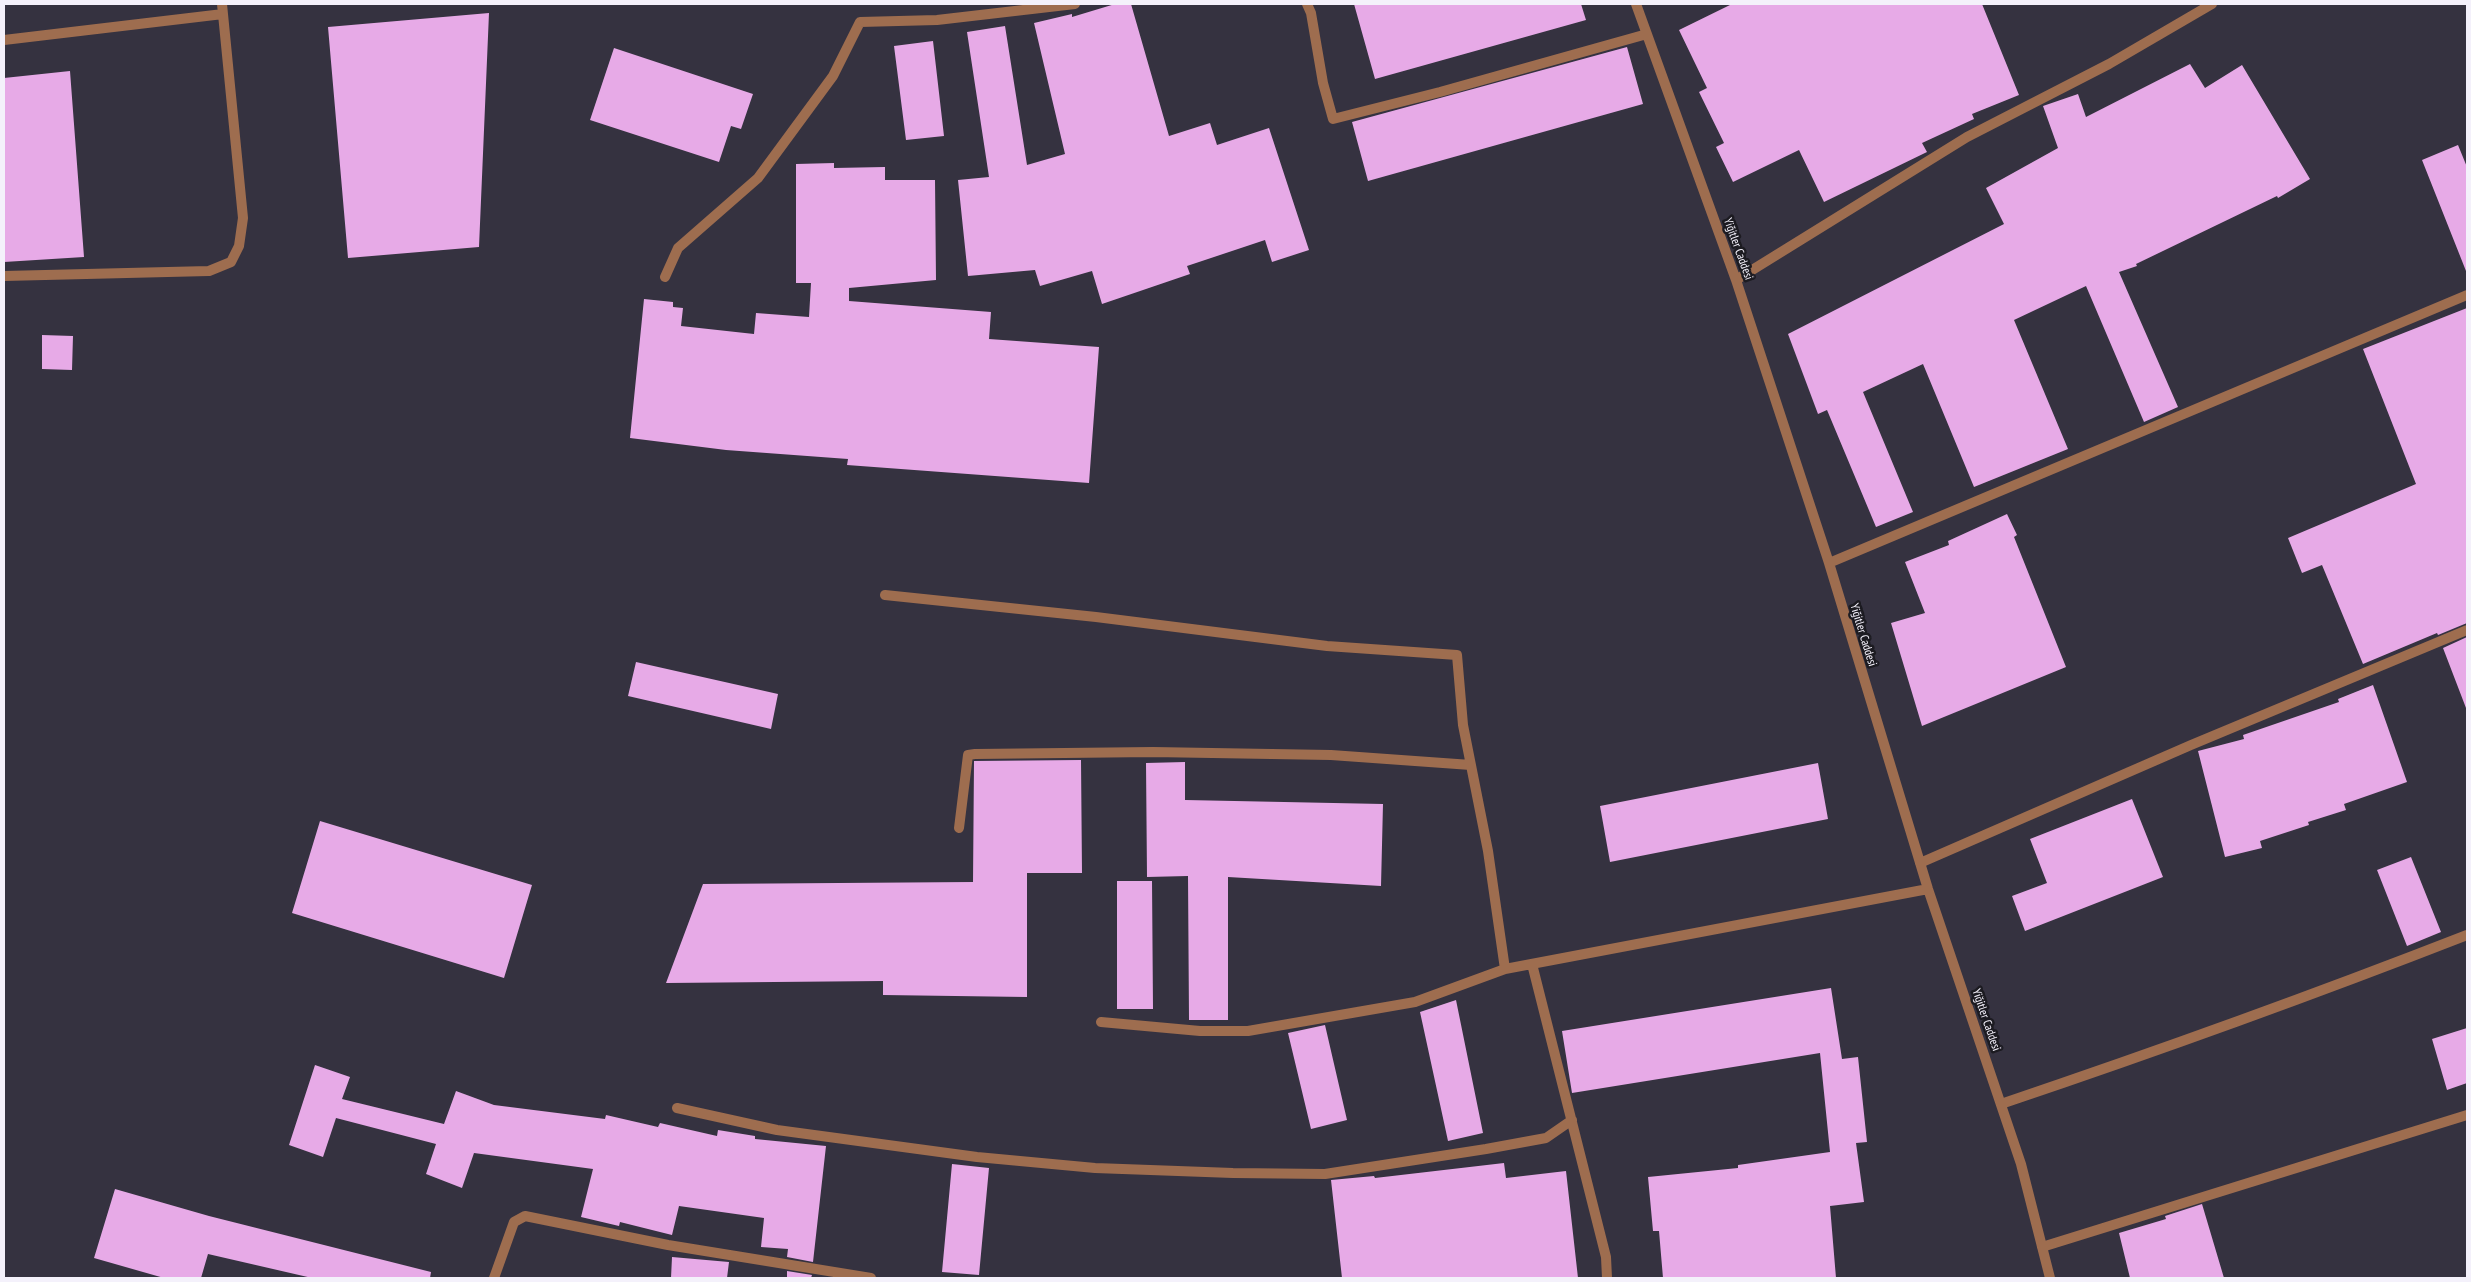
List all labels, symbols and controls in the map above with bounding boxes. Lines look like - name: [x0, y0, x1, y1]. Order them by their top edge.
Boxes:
- street label: Yiğitler Caddesi: [1720, 216, 1756, 282]
- street label: Yiğitler Caddesi: [1847, 602, 1879, 668]
- street label: Yiğitler Caddesi: [1969, 987, 2003, 1053]

